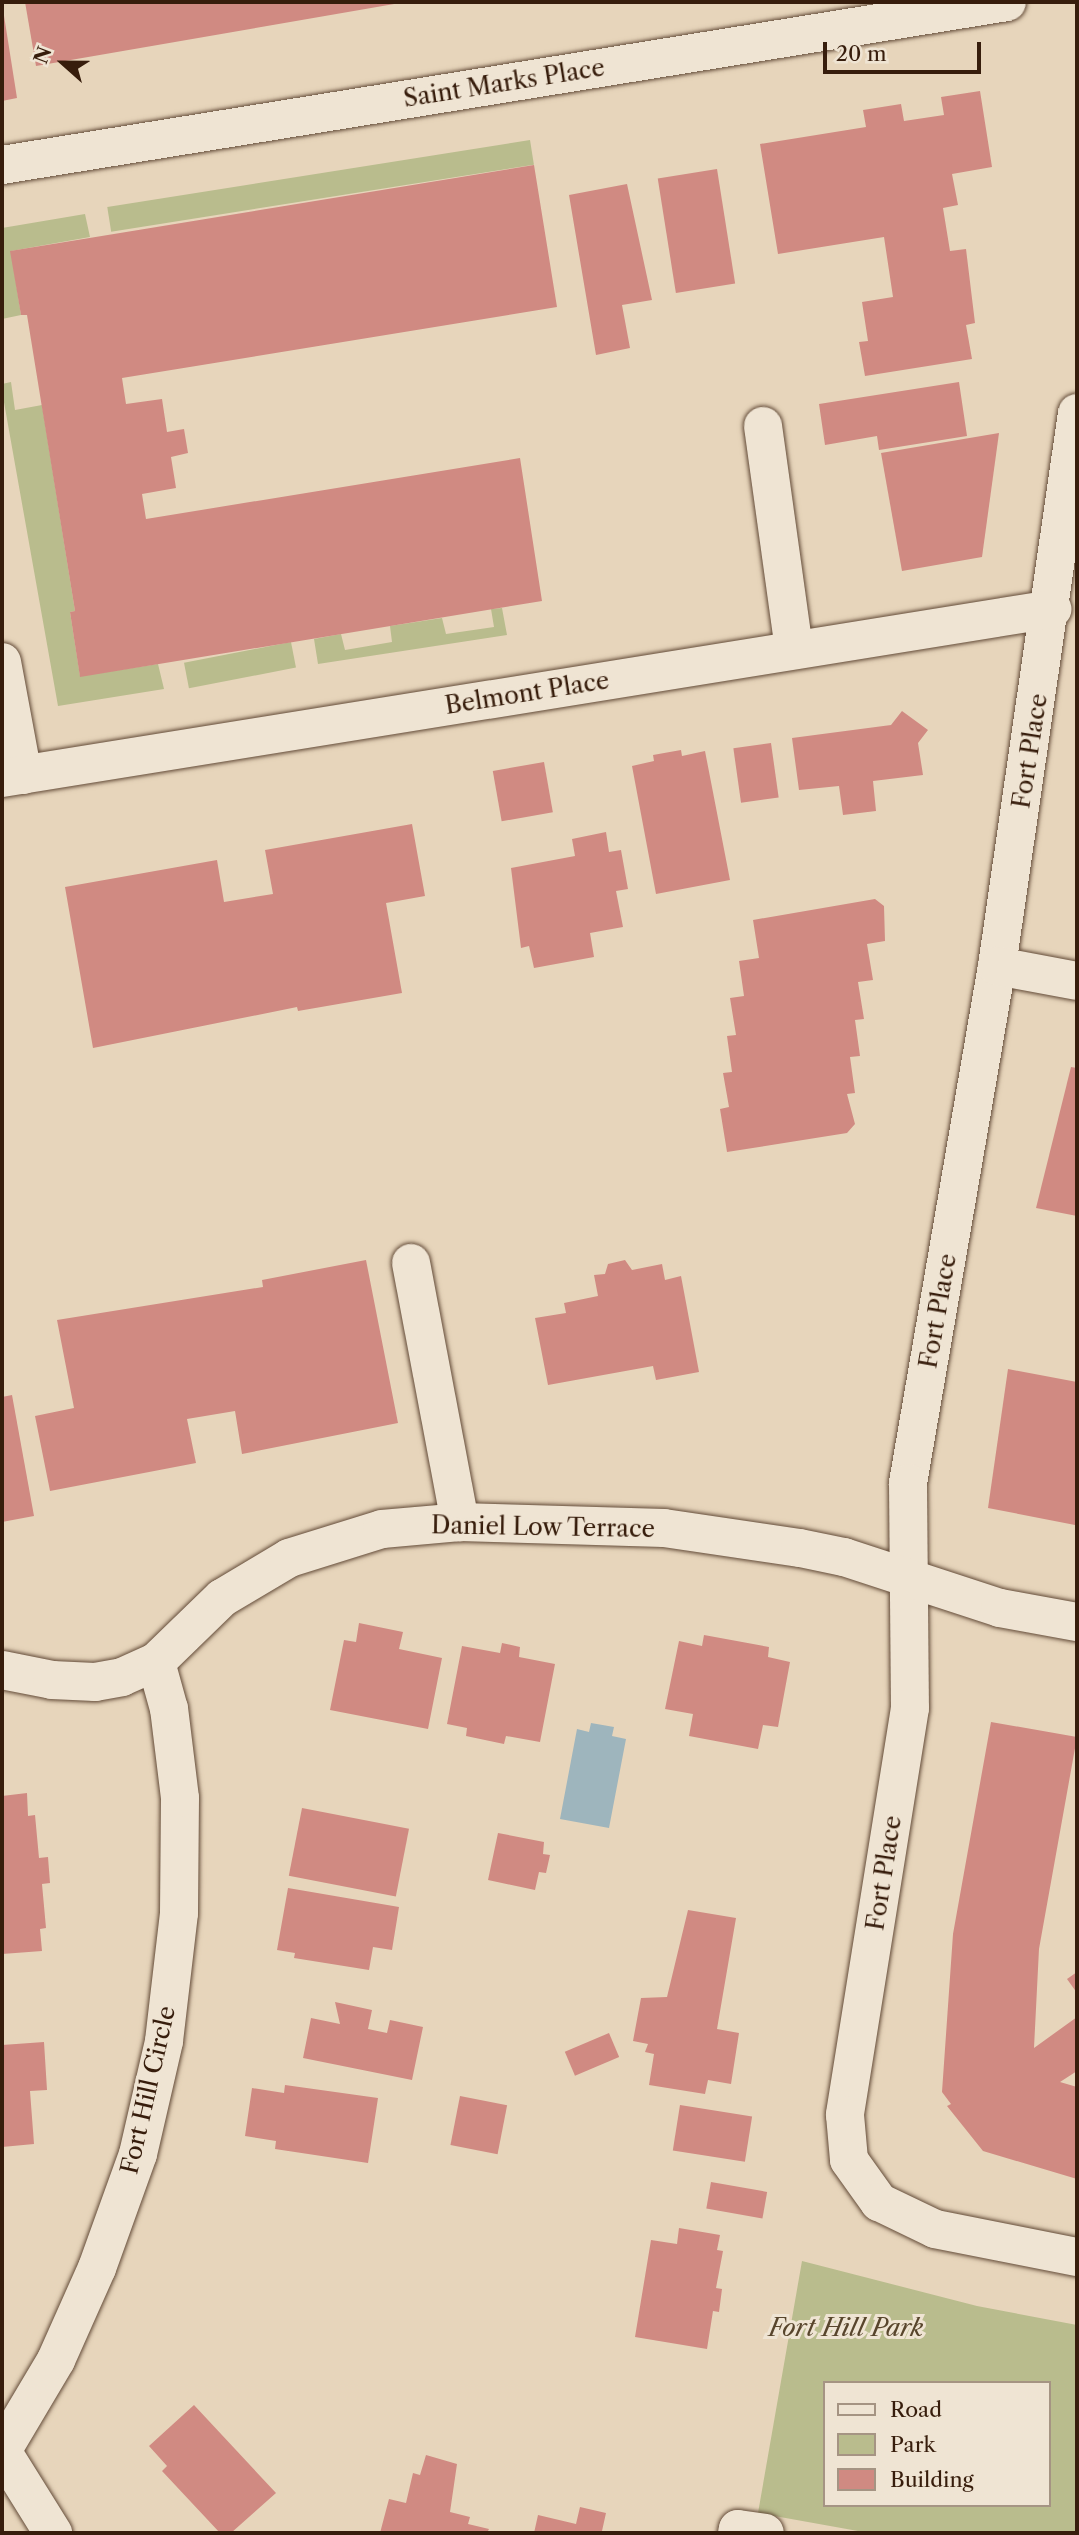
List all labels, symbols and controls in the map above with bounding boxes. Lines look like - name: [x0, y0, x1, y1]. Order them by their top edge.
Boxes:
- north arrow: [28, 28, 98, 98]
- scale bar: [827, 28, 984, 72]
- text: 20 m: [836, 41, 887, 66]
- text: N: [29, 43, 57, 67]
- street label: Saint Marks Place: [401, 53, 607, 113]
- street label: Belmont Place: [443, 666, 611, 720]
- street label: Fort Place: [1007, 691, 1053, 811]
- street label: Fort Place: [914, 1251, 962, 1371]
- street label: Daniel Low Terrace: [430, 1511, 656, 1543]
- street label: Fort Place: [861, 1813, 907, 1933]
- street label: Fort Hill Circle: [115, 2003, 181, 2177]
- park label: Fort Hill Park: [769, 2314, 923, 2342]
- legend: [824, 2381, 1051, 2507]
- text: Road: [890, 2397, 942, 2422]
- text: Park: [890, 2432, 936, 2457]
- text: Building: [890, 2467, 974, 2492]

